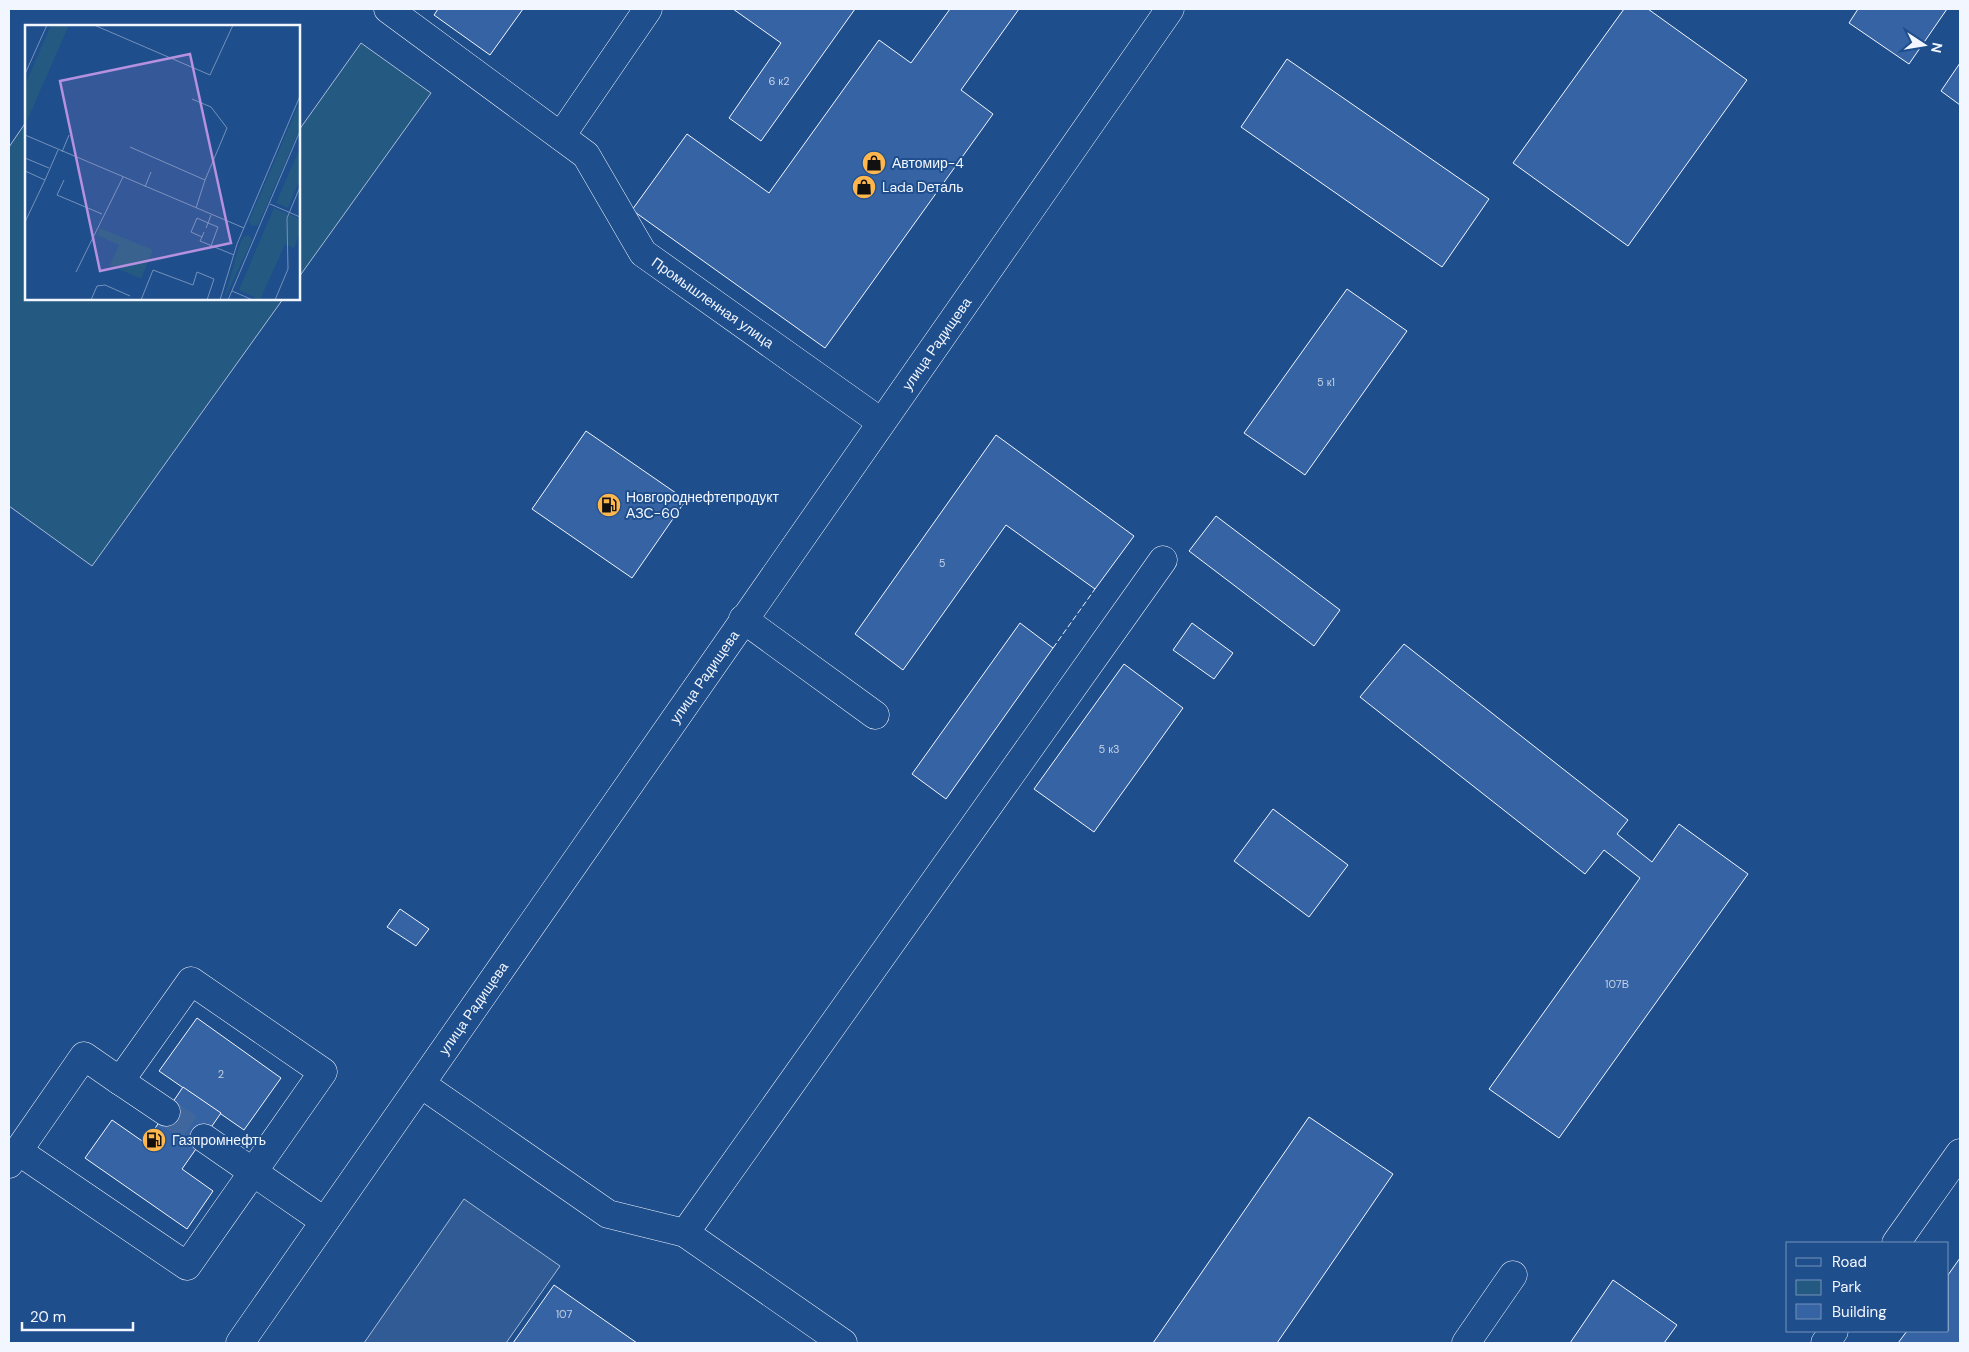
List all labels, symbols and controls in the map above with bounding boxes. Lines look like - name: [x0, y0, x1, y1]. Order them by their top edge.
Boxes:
- north arrow: [1899, 20, 1949, 70]
- inset map: [25, 25, 300, 300]
- text: N: [1927, 41, 1947, 55]
- house number: 6 к2: [769, 74, 789, 88]
- shop icon: Автомир-4: [861, 150, 887, 176]
- place label: Автомир-4: [892, 154, 964, 172]
- shop icon: Lada Dеталь: [851, 174, 877, 200]
- place label: Lada Dеталь: [882, 178, 964, 196]
- street label: Промышленная улица: [648, 253, 778, 352]
- street label: улица Радищева: [898, 294, 975, 394]
- house number: 5 к1: [1317, 375, 1335, 389]
- place label: Новгороднефтепродукт АЗС-60: [626, 488, 779, 522]
- fuel station icon: Новгороднефтепродукт АЗС-60: [596, 492, 622, 518]
- house number: 5: [939, 556, 946, 570]
- street label: улица Радищева: [666, 627, 743, 727]
- house number: 5 к3: [1099, 742, 1119, 756]
- street label: улица Радищева: [435, 958, 512, 1058]
- house number: 107В: [1605, 977, 1629, 991]
- house number: 2: [218, 1067, 224, 1081]
- fuel station icon: Газпромнефть: [141, 1127, 167, 1153]
- place label: Газпромнефть: [172, 1131, 266, 1149]
- legend: [1786, 1242, 1949, 1332]
- text: Road: [1832, 1252, 1867, 1272]
- text: Park: [1832, 1277, 1862, 1297]
- scale bar: [22, 1300, 134, 1332]
- text: Building: [1832, 1302, 1887, 1322]
- text: 20 m: [30, 1307, 66, 1327]
- house number: 107: [556, 1307, 572, 1321]

